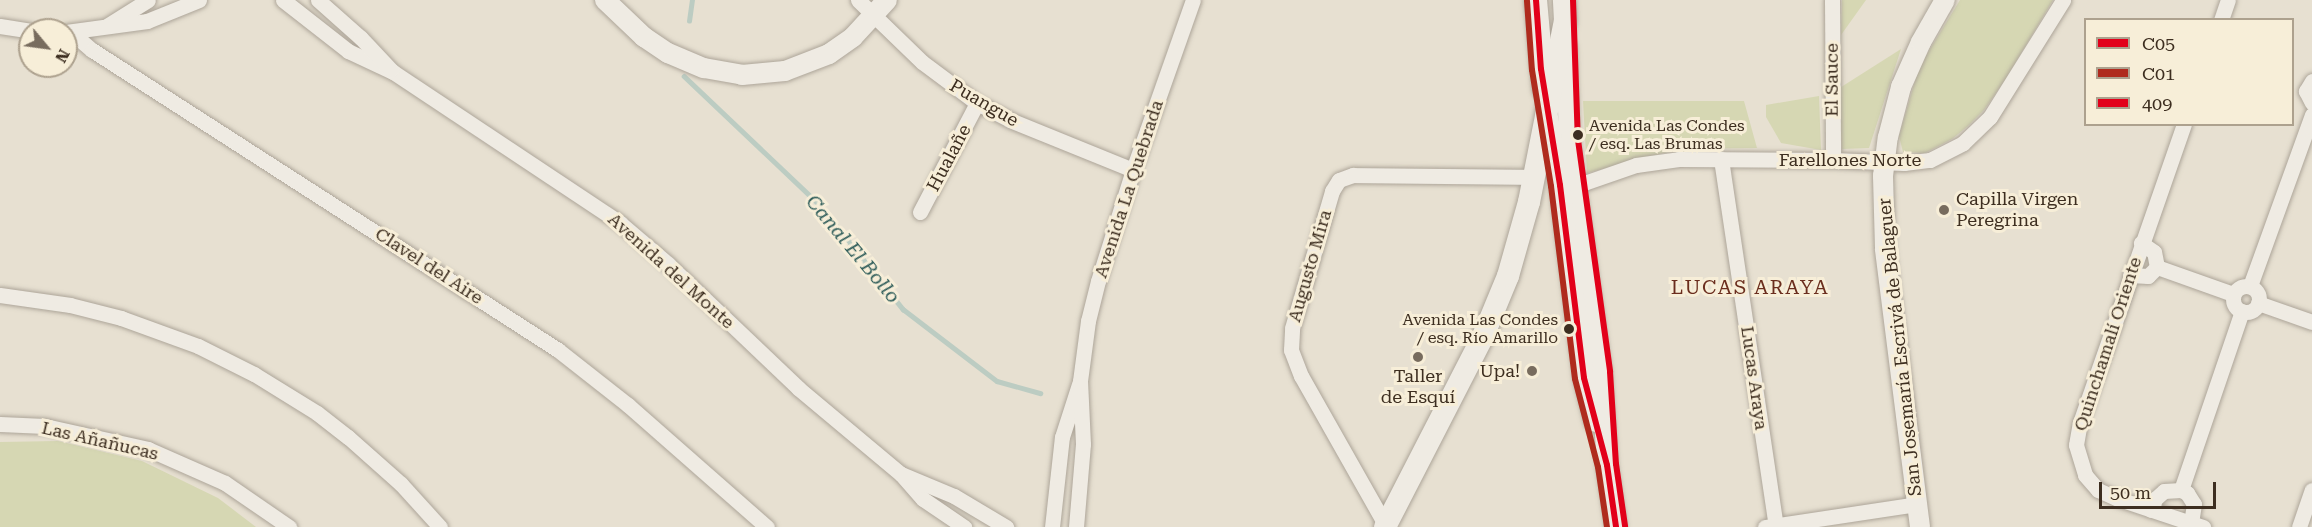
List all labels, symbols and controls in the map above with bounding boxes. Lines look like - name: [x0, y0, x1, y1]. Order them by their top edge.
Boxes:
- north arrow: [18, 18, 78, 78]
- legend: [2084, 18, 2294, 126]
- text: C05: [2142, 33, 2175, 54]
- street label: El Sauce: [1821, 43, 1843, 117]
- text: N: [51, 46, 74, 66]
- text: C01: [2142, 63, 2175, 84]
- street label: Puangue: [946, 75, 1022, 131]
- text: 409: [2142, 93, 2172, 114]
- street label: Avenida La Quebrada: [1090, 97, 1168, 281]
- place label: Avenida Las Condes / esq. Las Brumas: [1589, 116, 1745, 154]
- street label: Hualañe: [922, 121, 976, 195]
- marker: Avenida Las Condes / esq. Las Brumas: [1572, 129, 1584, 141]
- street label: Farellones Norte: [1779, 149, 1921, 171]
- place label: Capilla Virgen Peregrina: [1956, 189, 2078, 232]
- water label: Canal El Bollo: [801, 190, 905, 308]
- street label: San Josemaría Escrivá de Balaguer: [1874, 197, 1926, 497]
- marker: Capilla Virgen Peregrina: [1937, 203, 1951, 217]
- street label: Augusto Mira: [1284, 207, 1336, 325]
- street label: Avenida del Monte: [603, 209, 739, 333]
- street label: Clavel del Aire: [371, 223, 487, 309]
- street label: Quinchamalí Oriente: [2070, 254, 2146, 434]
- district label: LUCAS ARAYA: [1671, 275, 1829, 299]
- place label: Avenida Las Condes / esq. Río Amarillo: [1402, 310, 1558, 348]
- marker: Avenida Las Condes / esq. Río Amarillo: [1563, 323, 1575, 335]
- street label: Lucas Araya: [1736, 325, 1772, 431]
- marker: Taller de Esquí: [1411, 350, 1425, 364]
- place label: Upa!: [1480, 360, 1520, 382]
- marker: Upa!: [1525, 364, 1539, 378]
- place label: Taller de Esquí: [1381, 366, 1455, 409]
- street label: Las Añañucas: [40, 417, 160, 465]
- scale bar: [2102, 470, 2219, 508]
- text: 50 m: [2110, 482, 2151, 503]

